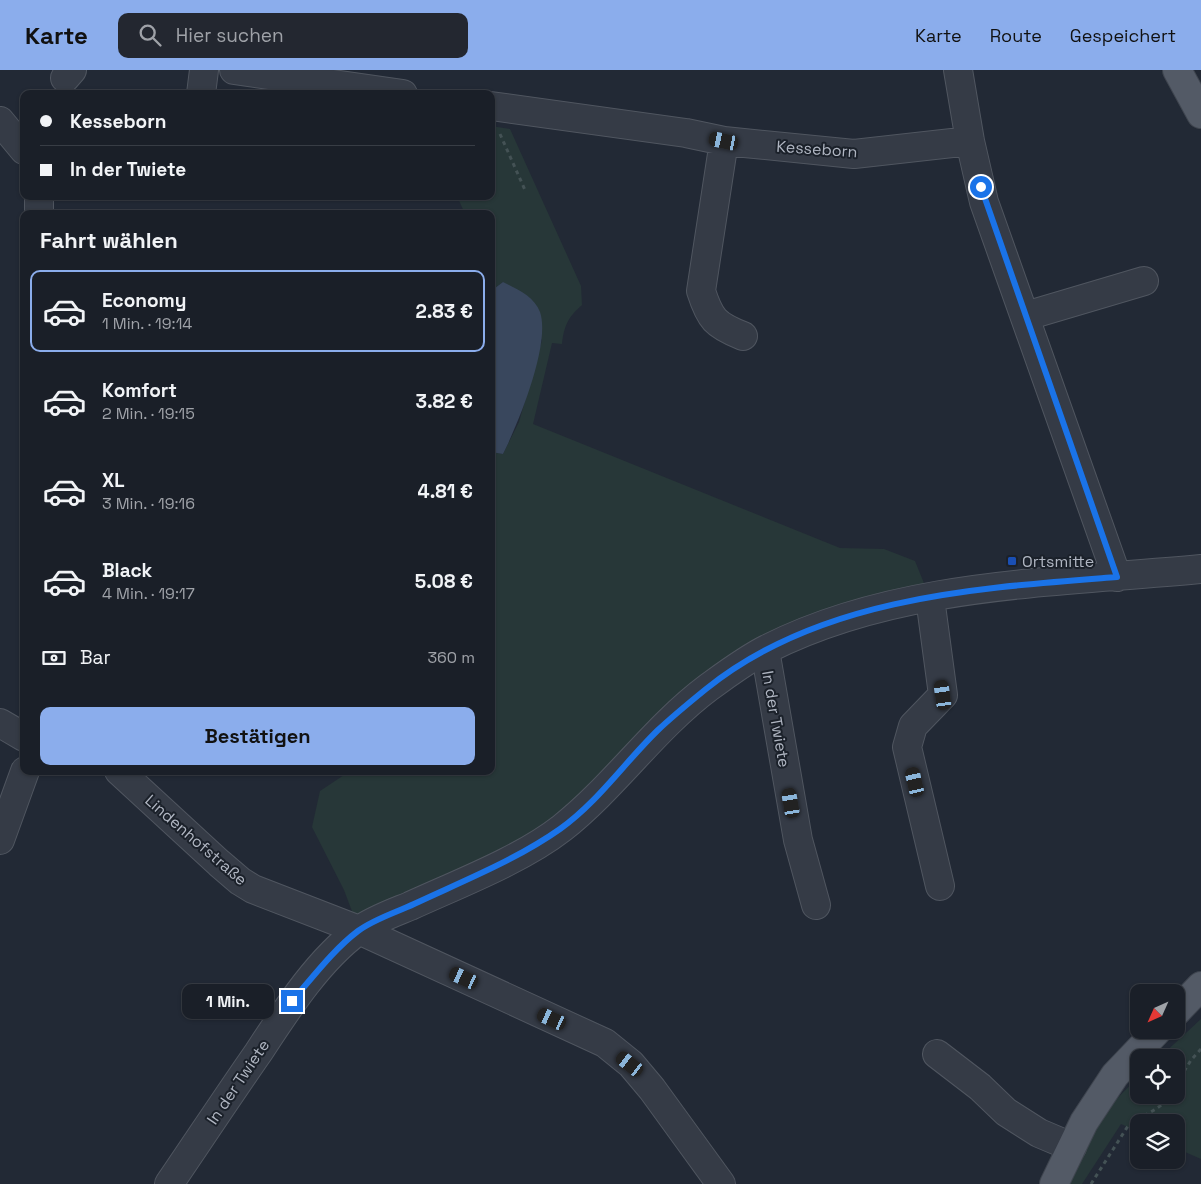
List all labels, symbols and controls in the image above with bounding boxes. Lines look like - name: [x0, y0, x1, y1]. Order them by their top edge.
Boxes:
- search box: [118, 13, 468, 58]
- text: Karte: [25, 20, 88, 51]
- icon: search: [136, 21, 164, 49]
- text: Hier suchen: [176, 23, 284, 48]
- text: Karte: [915, 24, 962, 47]
- text: Route: [990, 24, 1042, 47]
- text: Gespeichert: [1070, 24, 1176, 47]
- text: Kesseborn: [70, 109, 166, 134]
- car: [707, 131, 740, 151]
- street label: Kesseborn: [776, 136, 858, 162]
- text: In der Twiete: [70, 157, 186, 182]
- route start: [970, 176, 992, 198]
- text: Fahrt wählen: [40, 226, 178, 254]
- text: Economy: [102, 288, 186, 313]
- icon: car: [42, 289, 87, 334]
- text: 2.83 €: [415, 299, 473, 324]
- text: 1 Min. · 19:14: [102, 313, 192, 334]
- text: Komfort: [102, 378, 177, 403]
- icon: car: [42, 379, 87, 424]
- text: 3.82 €: [415, 389, 473, 414]
- text: 2 Min. · 19:15: [102, 403, 195, 424]
- text: XL: [102, 468, 125, 493]
- icon: car: [42, 469, 87, 514]
- text: 4.81 €: [418, 479, 473, 504]
- text: 3 Min. · 19:16: [102, 493, 195, 514]
- place label: Ortsmitte: [1022, 551, 1094, 572]
- marker: Ortsmitte: [1006, 555, 1018, 567]
- text: Black: [102, 558, 152, 583]
- icon: car: [42, 559, 87, 604]
- text: 5.08 €: [415, 569, 473, 594]
- text: 4 Min. · 19:17: [102, 583, 195, 604]
- icon: cash: [40, 644, 68, 672]
- text: Bar: [80, 645, 111, 670]
- text: 360 m: [427, 647, 475, 668]
- street label: In der Twiete: [757, 669, 795, 769]
- car: [933, 679, 952, 711]
- button: Bestätigen: [40, 707, 475, 765]
- car: [904, 766, 925, 798]
- car: [781, 787, 800, 819]
- street label: Lindenhofstraße: [141, 790, 251, 890]
- car: [447, 965, 480, 991]
- callout: 1 Min.: [182, 984, 274, 1018]
- north arrow: [1130, 984, 1185, 1039]
- map controls: [1130, 984, 1185, 1169]
- route end: [281, 990, 303, 1012]
- text: 1 Min.: [206, 991, 250, 1012]
- car: [535, 1006, 568, 1032]
- street label: In der Twiete: [202, 1036, 274, 1128]
- car: [613, 1049, 646, 1079]
- button: locate: [1130, 1049, 1185, 1104]
- button: layers: [1130, 1114, 1185, 1169]

